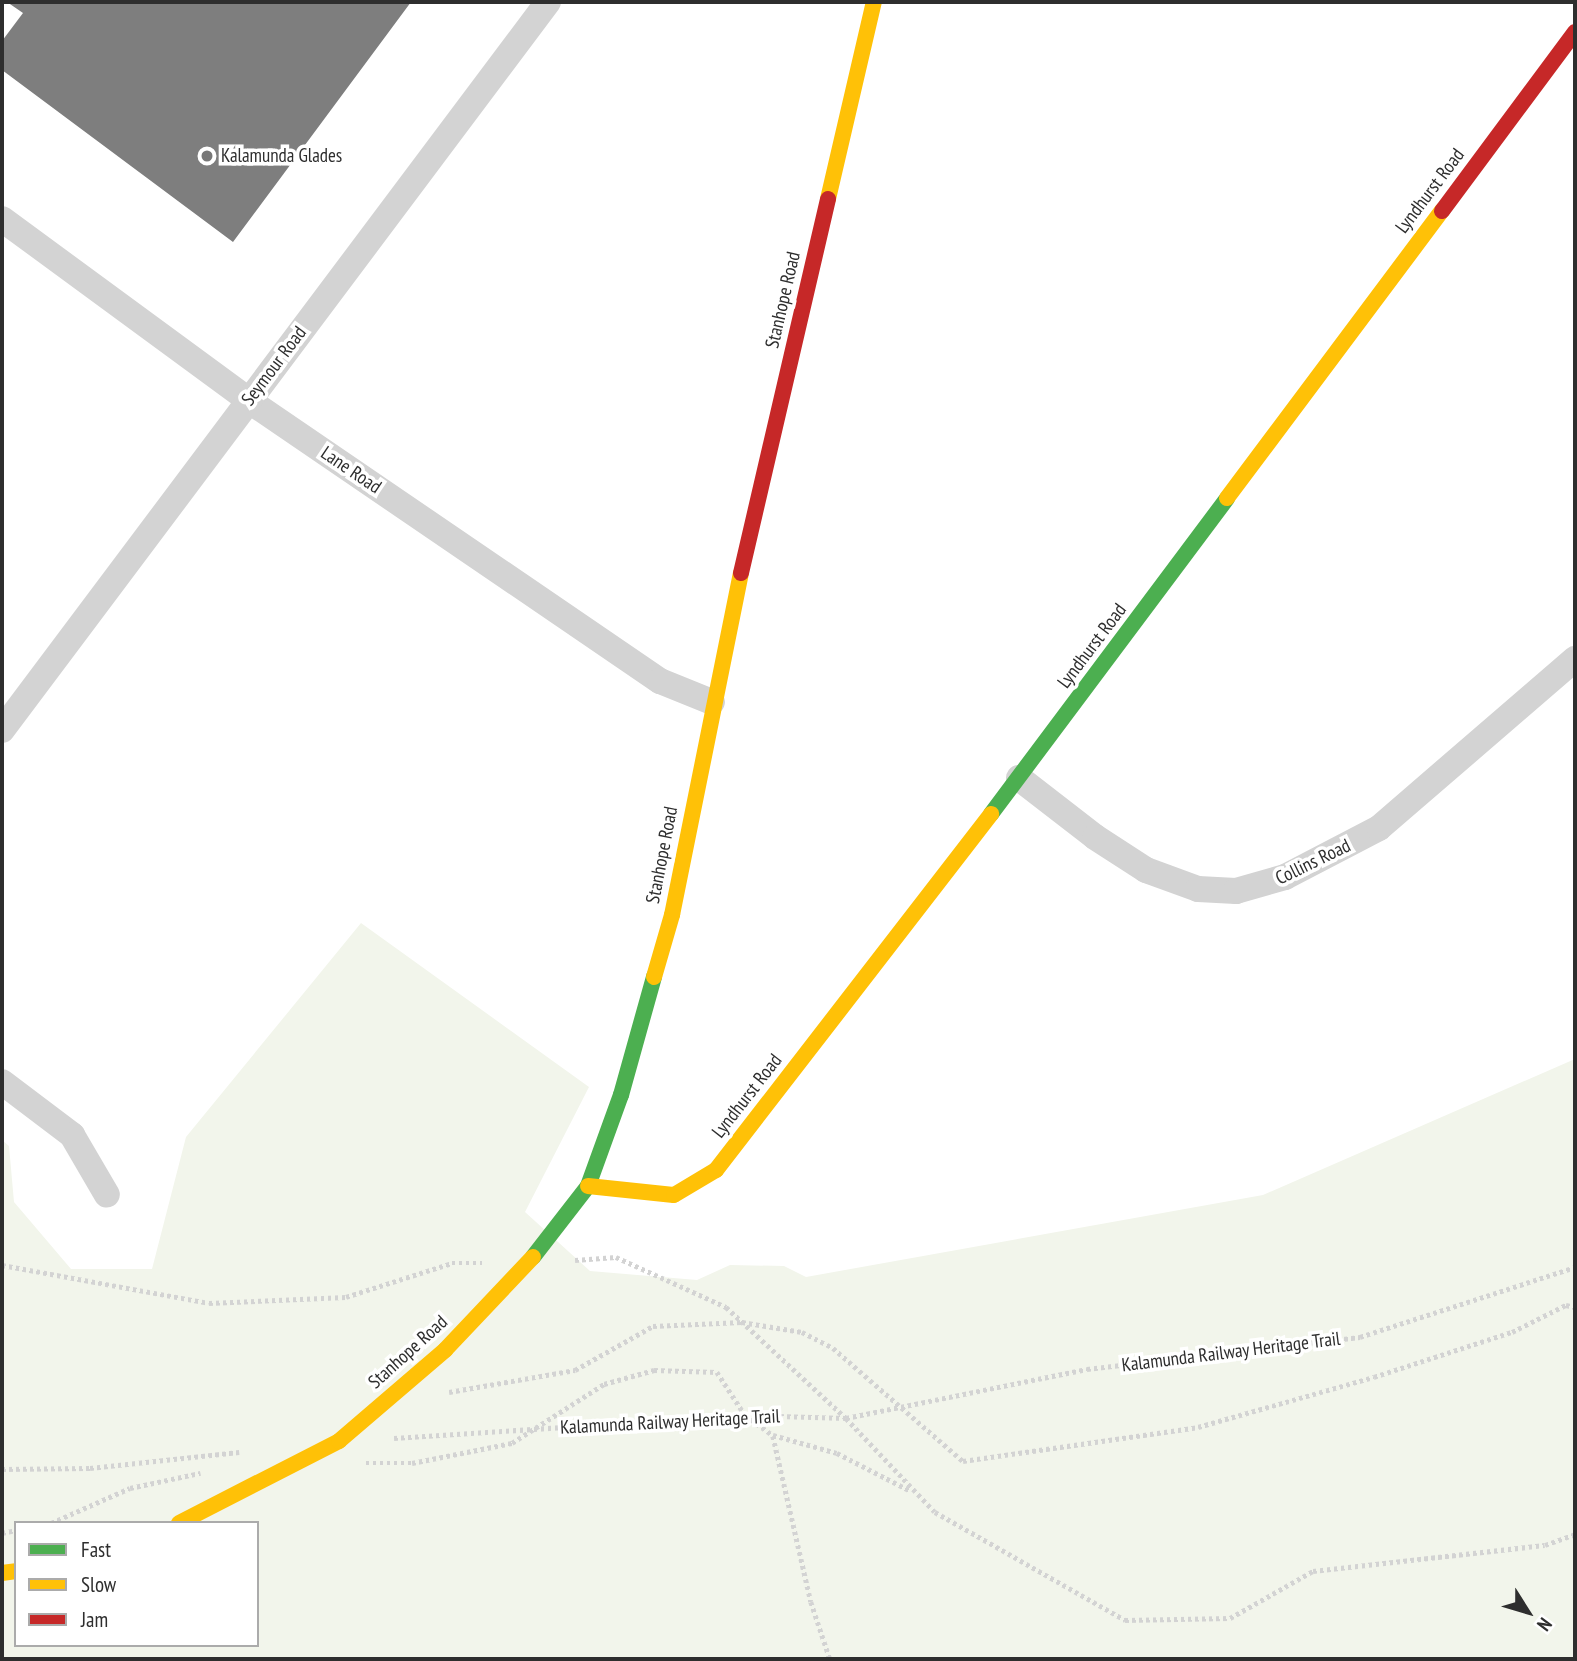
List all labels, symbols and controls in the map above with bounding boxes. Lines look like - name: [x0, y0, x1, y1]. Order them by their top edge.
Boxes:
- street label: Lyndhurst Road: [1391, 144, 1469, 238]
- place label: Kalamunda Glades: [221, 145, 342, 167]
- marker: Kalamunda Glades: [199, 148, 215, 164]
- street label: Stanhope Road: [761, 249, 805, 351]
- street label: Seymour Road: [237, 322, 311, 410]
- street label: Lane Road: [317, 442, 385, 498]
- street label: Lyndhurst Road: [1053, 599, 1131, 693]
- street label: Stanhope Road: [641, 805, 683, 905]
- street label: Collins Road: [1272, 834, 1354, 890]
- street label: Lyndhurst Road: [707, 1050, 787, 1142]
- street label: Stanhope Road: [364, 1311, 452, 1393]
- street label: Kalamunda Railway Heritage Trail: [1120, 1327, 1342, 1377]
- street label: Kalamunda Railway Heritage Trail: [559, 1405, 781, 1439]
- legend: [14, 1521, 259, 1647]
- text: Fast: [81, 1536, 111, 1563]
- text: Slow: [81, 1571, 116, 1598]
- north arrow: [1493, 1577, 1563, 1647]
- text: Jam: [81, 1606, 108, 1633]
- text: N: [1532, 1613, 1557, 1636]

